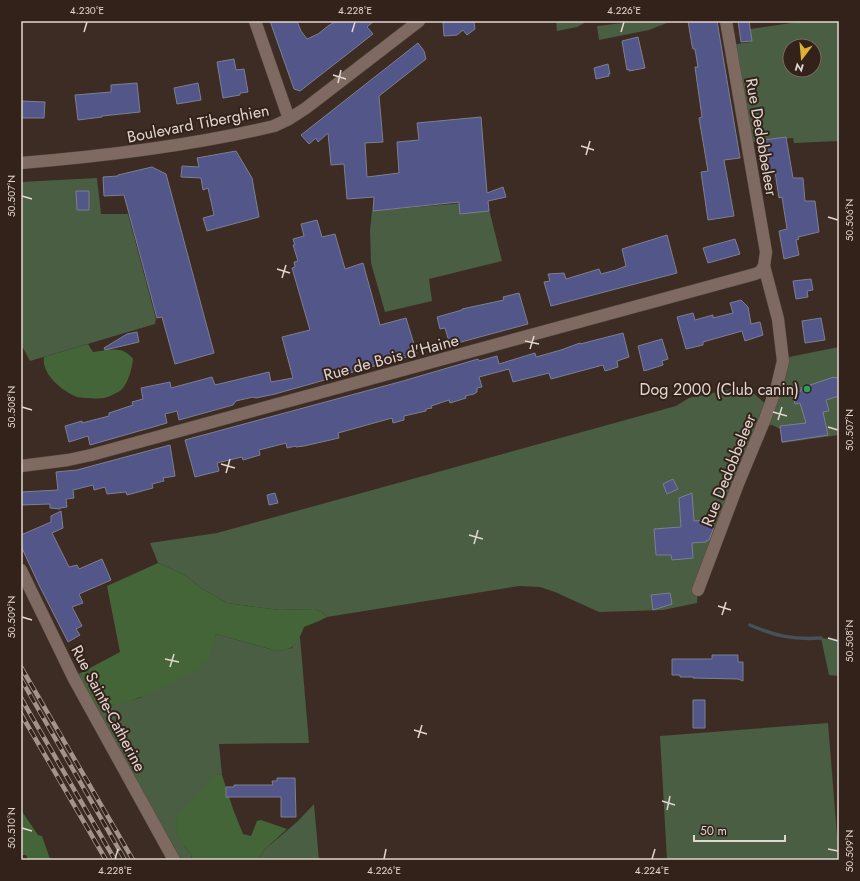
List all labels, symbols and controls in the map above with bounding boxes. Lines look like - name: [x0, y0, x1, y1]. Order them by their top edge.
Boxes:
- text: 4.230°E: [70, 3, 104, 18]
- text: 4.228°E: [338, 3, 372, 18]
- text: 4.226°E: [607, 3, 641, 18]
- north arrow: [782, 38, 822, 78]
- text: N: [793, 59, 806, 77]
- street label: Rue Dedobbeleer: [740, 76, 783, 198]
- street label: Boulevard Tiberghien: [125, 98, 271, 149]
- text: 50.507°N: [4, 175, 19, 217]
- text: 50.506°N: [842, 199, 857, 241]
- street label: Rue de Bois d'Haine: [321, 328, 461, 387]
- place label: Dog 2000 (Club canin): [640, 378, 799, 401]
- marker: Dog 2000 (Club canin): [802, 384, 812, 394]
- text: 50.508°N: [4, 386, 19, 428]
- text: 50.507°N: [842, 409, 857, 451]
- street label: Rue Dedobbeleer: [695, 410, 762, 530]
- text: 50.509°N: [4, 596, 19, 638]
- text: 50.508°N: [842, 620, 857, 662]
- street label: Rue Sainte-Catherine: [65, 641, 152, 776]
- text: 50.510°N: [4, 807, 19, 849]
- scale bar: [694, 817, 785, 843]
- text: 50 m: [700, 822, 727, 840]
- text: 50.509°N: [842, 830, 857, 872]
- text: 4.228°E: [98, 863, 132, 878]
- text: 4.226°E: [367, 863, 401, 878]
- text: 4.224°E: [635, 863, 669, 878]

